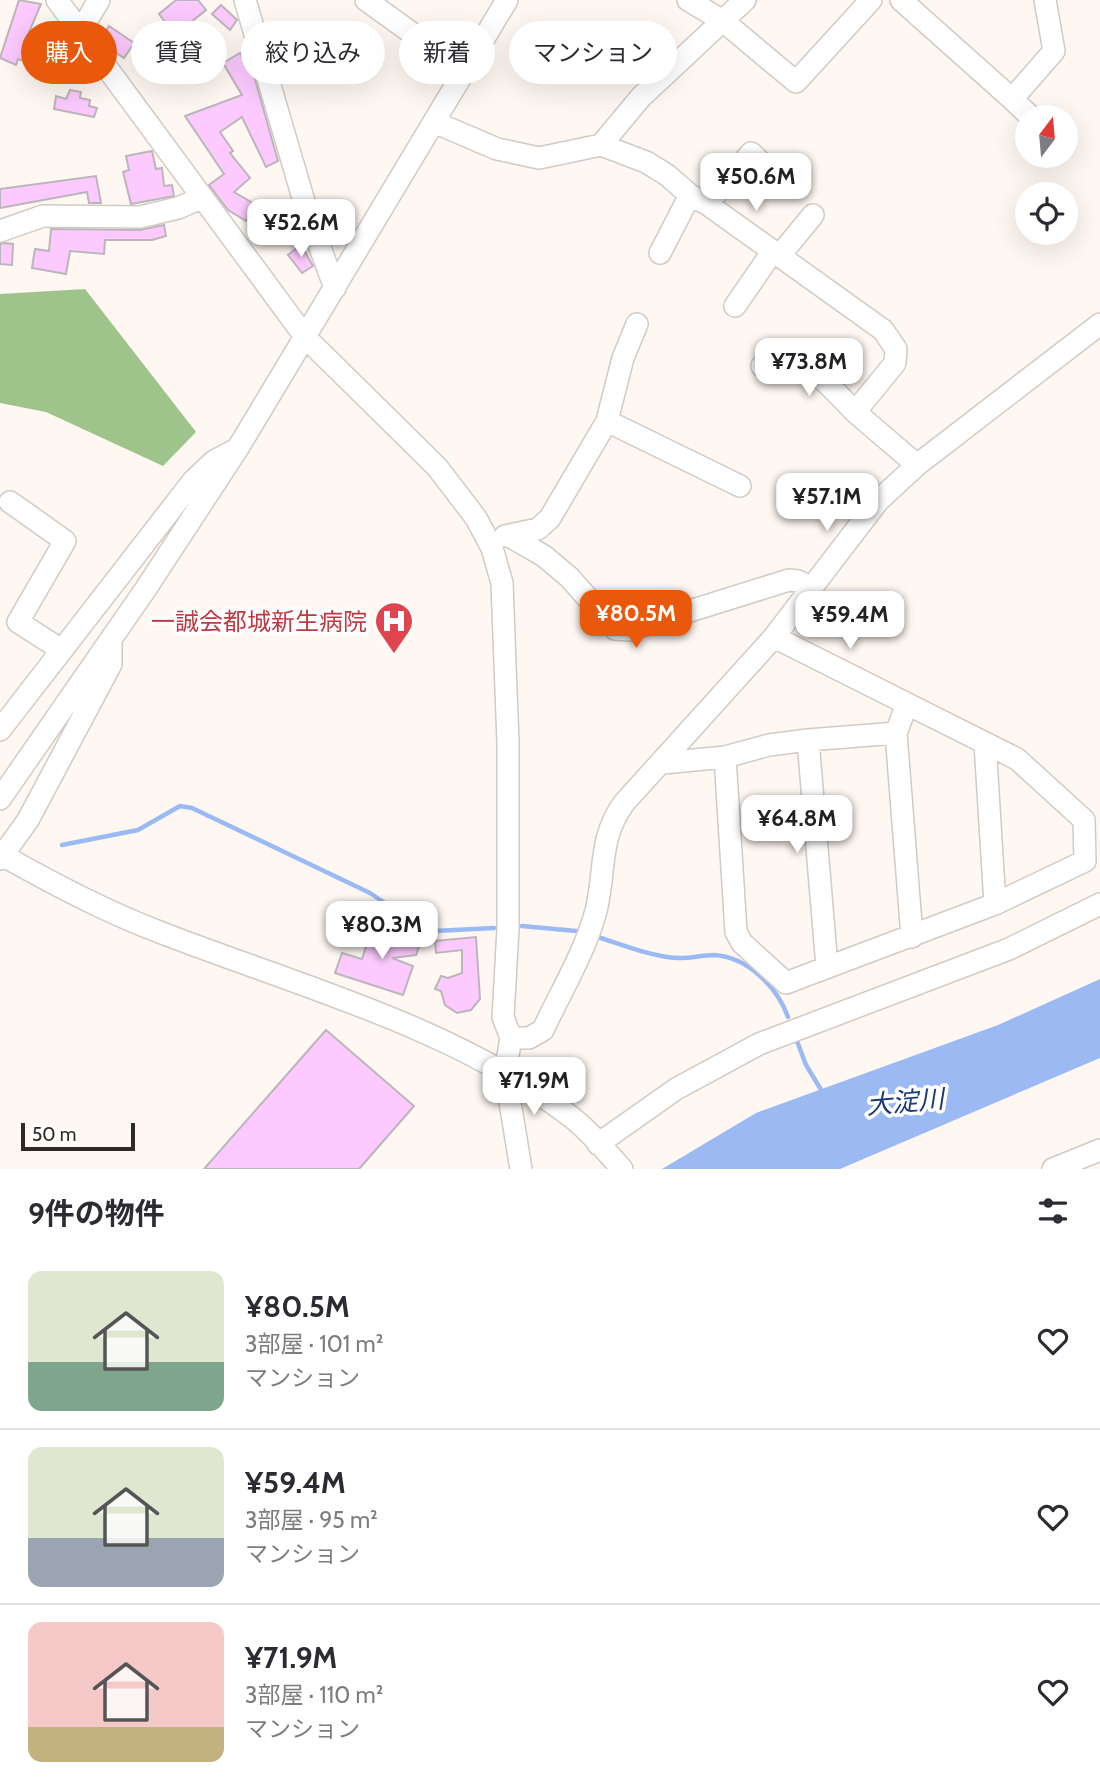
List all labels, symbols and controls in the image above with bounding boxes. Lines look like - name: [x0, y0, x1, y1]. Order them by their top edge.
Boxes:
- chip: 購入: [21, 21, 117, 84]
- chip: 賃貸: [131, 21, 227, 84]
- chip: 絞り込み: [241, 21, 385, 84]
- chip: 新着: [399, 21, 495, 84]
- chip: マンション: [509, 21, 677, 84]
- north arrow: [1015, 105, 1078, 168]
- map controls: [1015, 105, 1078, 245]
- pin: ¥50.6M: [699, 154, 813, 213]
- text: ¥50.6M: [716, 162, 796, 190]
- button: locate: [1015, 182, 1078, 245]
- pin: ¥52.6M: [244, 200, 358, 259]
- text: ¥52.6M: [263, 208, 339, 236]
- pin: ¥73.8M: [752, 338, 866, 398]
- text: ¥73.8M: [771, 347, 847, 375]
- pin: ¥57.1M: [770, 474, 884, 533]
- text: ¥57.1M: [792, 482, 862, 510]
- pin: ¥80.5M: [579, 590, 693, 650]
- pin: ¥59.4M: [793, 592, 907, 651]
- text: ¥80.5M: [596, 599, 676, 627]
- hospital icon: 一誠会都城新生病院: [373, 600, 415, 655]
- text: ¥59.4M: [811, 600, 889, 628]
- place label: 一誠会都城新生病院: [151, 607, 367, 636]
- pin: ¥64.8M: [740, 796, 854, 855]
- text: ¥64.8M: [757, 804, 837, 832]
- pin: ¥80.3M: [325, 902, 439, 961]
- text: ¥80.3M: [342, 910, 422, 938]
- pin: ¥71.9M: [477, 1058, 591, 1117]
- text: ¥71.9M: [499, 1066, 569, 1094]
- water label: 大淀川: [865, 1082, 948, 1121]
- scale bar: [21, 1120, 135, 1152]
- text: 50 m: [32, 1123, 76, 1146]
- icon: filters: [1034, 1192, 1072, 1230]
- text: 9件の物件: [28, 1195, 165, 1232]
- text: ¥80.5M: [245, 1288, 350, 1325]
- icon: home: [84, 1299, 168, 1383]
- icon: heart: [1034, 1322, 1072, 1360]
- text: 3部屋 · 101 m²: [245, 1330, 383, 1358]
- text: マンション: [245, 1364, 360, 1392]
- text: ¥59.4M: [245, 1464, 346, 1501]
- icon: home: [84, 1475, 168, 1559]
- icon: heart: [1034, 1498, 1072, 1536]
- text: 3部屋 · 95 m²: [245, 1506, 378, 1534]
- text: マンション: [245, 1540, 360, 1568]
- text: ¥71.9M: [245, 1639, 337, 1676]
- icon: home: [84, 1650, 168, 1734]
- icon: heart: [1034, 1673, 1072, 1711]
- text: 3部屋 · 110 m²: [245, 1681, 383, 1709]
- text: マンション: [245, 1715, 360, 1743]

